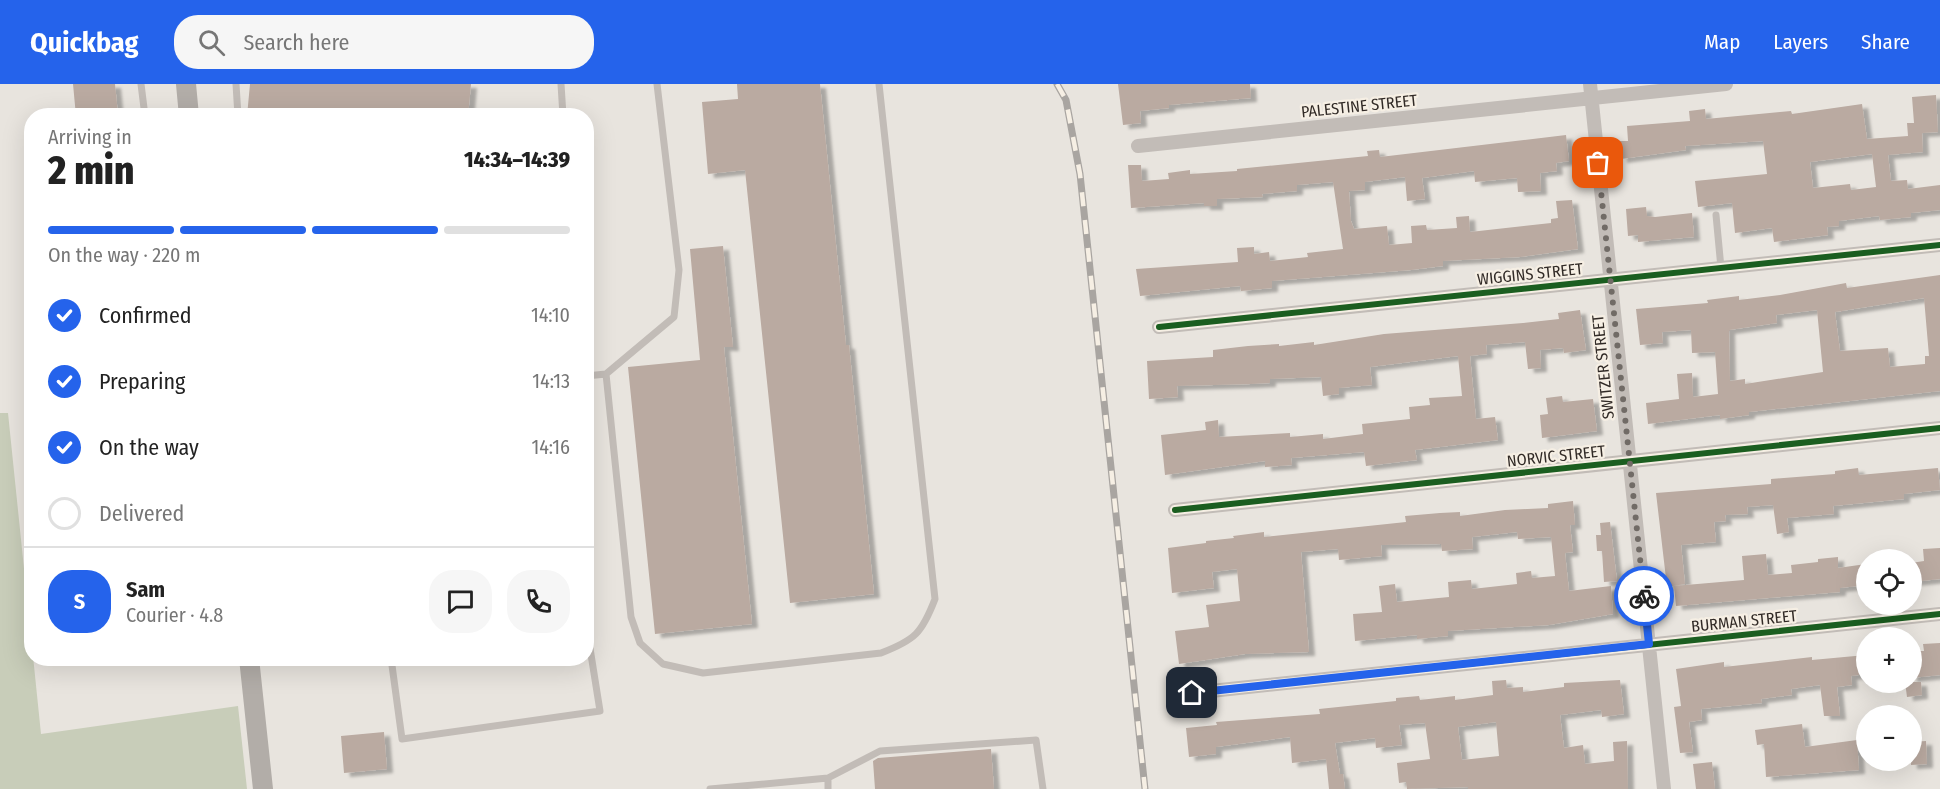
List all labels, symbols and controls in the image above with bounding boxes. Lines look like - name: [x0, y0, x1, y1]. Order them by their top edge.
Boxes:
- search box: [174, 15, 594, 69]
- text: Quickbag: [30, 26, 138, 59]
- icon: search: [195, 26, 228, 59]
- text: Search here: [243, 29, 349, 56]
- text: Map: [1704, 29, 1740, 55]
- text: Layers: [1773, 29, 1828, 55]
- text: Share: [1861, 29, 1910, 55]
- street label: PALESTINE STREET: [1300, 90, 1419, 122]
- text: Arriving in: [48, 125, 132, 149]
- pin: [1572, 137, 1623, 188]
- text: 14:34–14:39: [464, 146, 570, 173]
- icon: bag: [1581, 146, 1614, 179]
- text: 2 min: [48, 148, 134, 194]
- text: On the way · 220 m: [48, 243, 201, 267]
- street label: WIGGINS STREET: [1476, 259, 1584, 289]
- icon: check: [48, 299, 81, 332]
- text: Confirmed: [99, 302, 192, 329]
- text: 14:10: [531, 303, 570, 327]
- street label: SWITZER STREET: [1588, 313, 1618, 420]
- icon: check: [48, 365, 81, 398]
- text: Preparing: [99, 368, 185, 395]
- text: 14:13: [532, 369, 570, 393]
- icon: check: [48, 431, 81, 464]
- text: On the way: [99, 434, 199, 461]
- text: 14:16: [531, 435, 570, 459]
- street label: NORVIC STREET: [1506, 441, 1607, 471]
- text: Delivered: [99, 500, 184, 527]
- map controls: [1856, 549, 1922, 771]
- button: locate: [1856, 549, 1922, 615]
- courier: [1614, 566, 1674, 626]
- button: chat: [429, 570, 492, 633]
- button: phone: [507, 570, 570, 633]
- text: Sam: [126, 576, 165, 603]
- icon: bike: [1628, 580, 1661, 613]
- text: S: [74, 588, 85, 615]
- text: Courier · 4.8: [126, 603, 223, 627]
- street label: BURMAN STREET: [1690, 606, 1798, 636]
- button: +: [1856, 627, 1922, 693]
- pin: [1166, 667, 1217, 718]
- icon: home: [1175, 676, 1208, 709]
- button: −: [1856, 705, 1922, 771]

